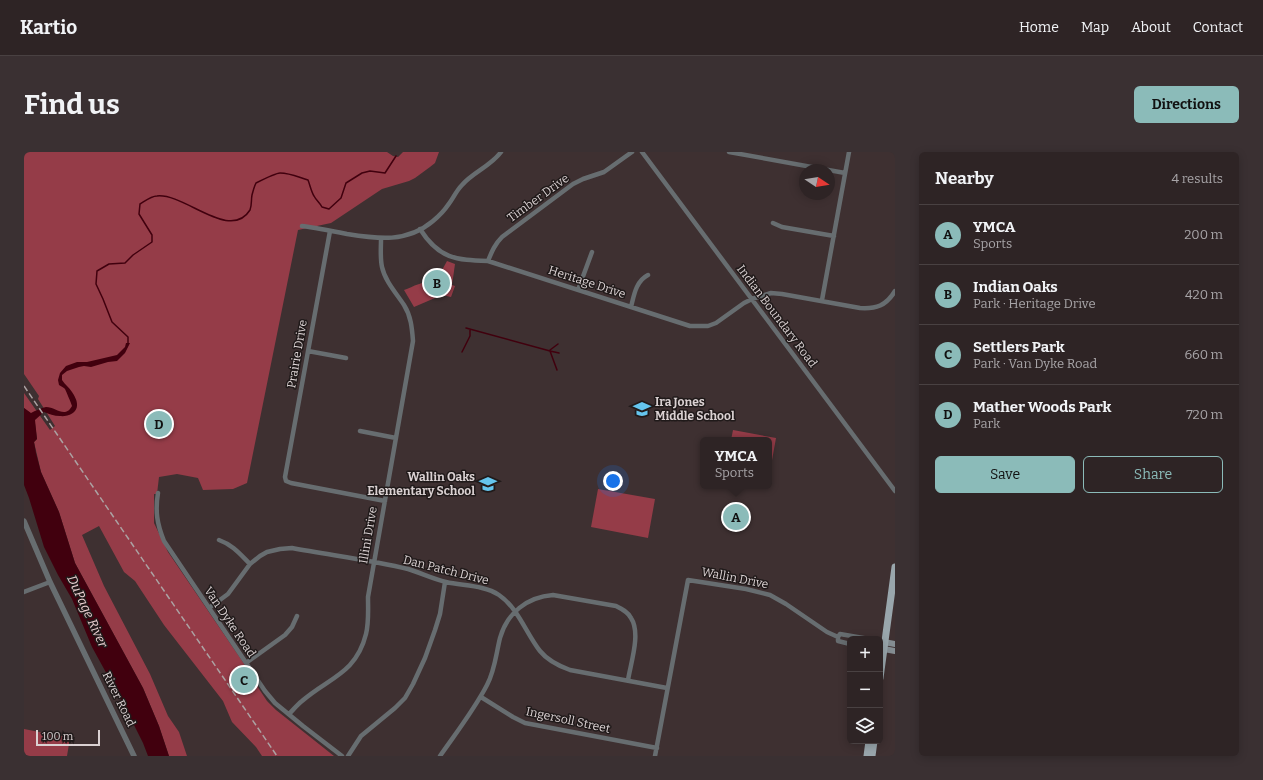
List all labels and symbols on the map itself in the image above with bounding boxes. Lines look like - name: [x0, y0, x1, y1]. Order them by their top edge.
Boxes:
- north arrow: [799, 164, 835, 200]
- street label: Timber Drive: [505, 171, 571, 225]
- street label: Indian Boundary Road: [734, 262, 820, 370]
- street label: Heritage Drive: [547, 263, 627, 301]
- pin: B: [424, 268, 450, 298]
- street label: Prairie Drive: [284, 319, 310, 389]
- place label: Ira Jones Middle School: [655, 395, 735, 423]
- school or university icon: Ira Jones Middle School: [632, 399, 652, 419]
- pin: D: [146, 409, 172, 439]
- place label: Wallin Oaks Elementary School: [367, 470, 475, 498]
- your location: [603, 471, 623, 491]
- school or university icon: Wallin Oaks Elementary School: [478, 474, 498, 494]
- pin: A: [723, 502, 749, 532]
- street label: Illini Drive: [356, 505, 380, 565]
- street label: Dan Patch Drive: [402, 553, 490, 587]
- street label: Wallin Drive: [700, 565, 770, 591]
- water label: DuPage River: [64, 573, 111, 650]
- street label: Van Dyke Road: [201, 584, 259, 660]
- pin: C: [231, 665, 257, 695]
- street label: River Road: [100, 669, 138, 729]
- street label: Ingersoll Street: [525, 704, 612, 736]
- scale bar: [36, 728, 100, 747]

